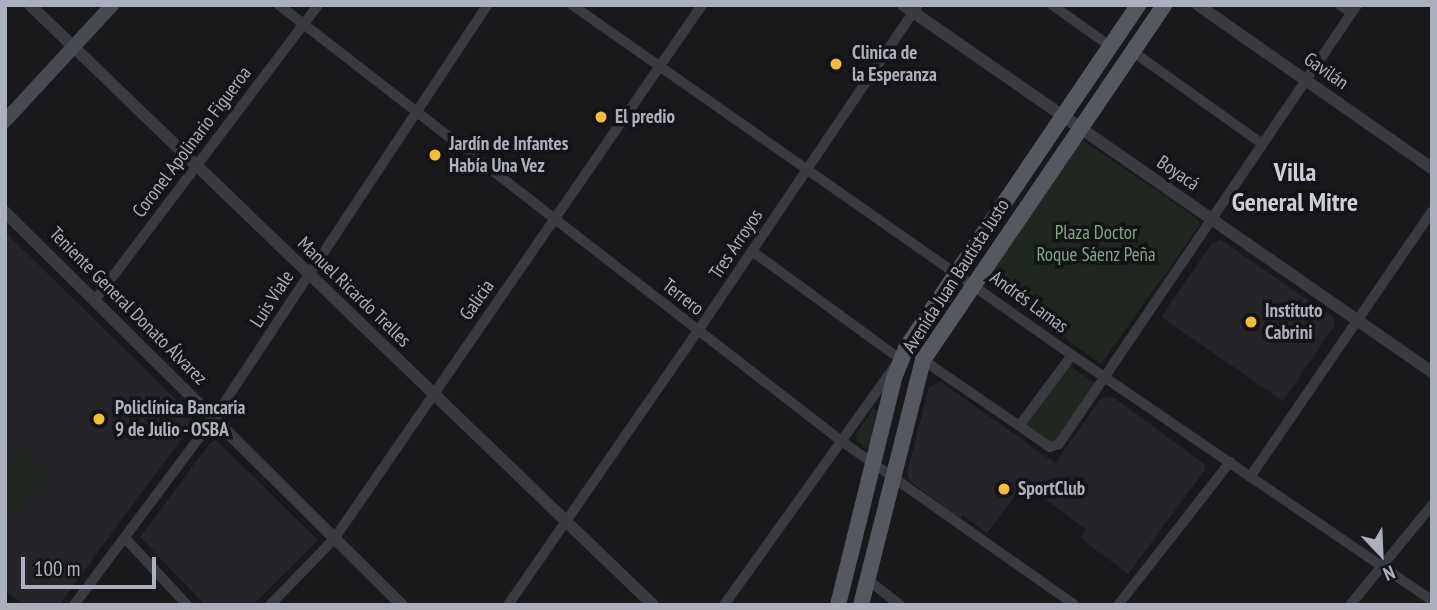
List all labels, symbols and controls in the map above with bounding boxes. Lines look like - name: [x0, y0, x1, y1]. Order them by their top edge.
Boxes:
- place label: Clinica de la Esperanza: [852, 42, 937, 86]
- street label: Gavilán: [1299, 48, 1353, 94]
- marker: Clinica de la Esperanza: [826, 54, 846, 74]
- street label: Coronel Apolinario Figueroa: [128, 62, 256, 222]
- place label: El predio: [615, 106, 675, 128]
- marker: El predio: [593, 109, 609, 125]
- place label: Jardín de Infantes Había Una Vez: [449, 133, 568, 177]
- marker: Jardín de Infantes Había Una Vez: [427, 147, 443, 163]
- street label: Boyacá: [1153, 151, 1203, 195]
- district label: Villa General Mitre: [1232, 156, 1358, 218]
- street label: Avenida Juan Bautista Justo: [898, 195, 1014, 357]
- street label: Tres Arroyos: [704, 205, 768, 283]
- street label: Teniente General Donato Álvarez: [44, 222, 212, 390]
- park label: Plaza Doctor Roque Sáenz Peña: [1036, 222, 1156, 266]
- street label: Manuel Ricardo Trelles: [293, 232, 415, 352]
- street label: Luis Viale: [245, 266, 299, 332]
- street label: Andrés Lamas: [986, 266, 1072, 338]
- street label: Terrero: [658, 274, 708, 320]
- street label: Galicia: [455, 275, 499, 325]
- place label: Instituto Cabrini: [1265, 300, 1322, 344]
- marker: Instituto Cabrini: [1243, 314, 1259, 330]
- place label: Policlínica Bancaria 9 de Julio - OSBA: [115, 397, 245, 441]
- marker: Policlínica Bancaria 9 de Julio - OSBA: [89, 409, 109, 429]
- place label: SportClub: [1018, 478, 1085, 500]
- marker: SportClub: [996, 481, 1012, 497]
- north arrow: [1346, 519, 1416, 589]
- scale bar: [24, 544, 159, 588]
- text: 100 m: [34, 555, 80, 582]
- text: N: [1380, 560, 1399, 586]

